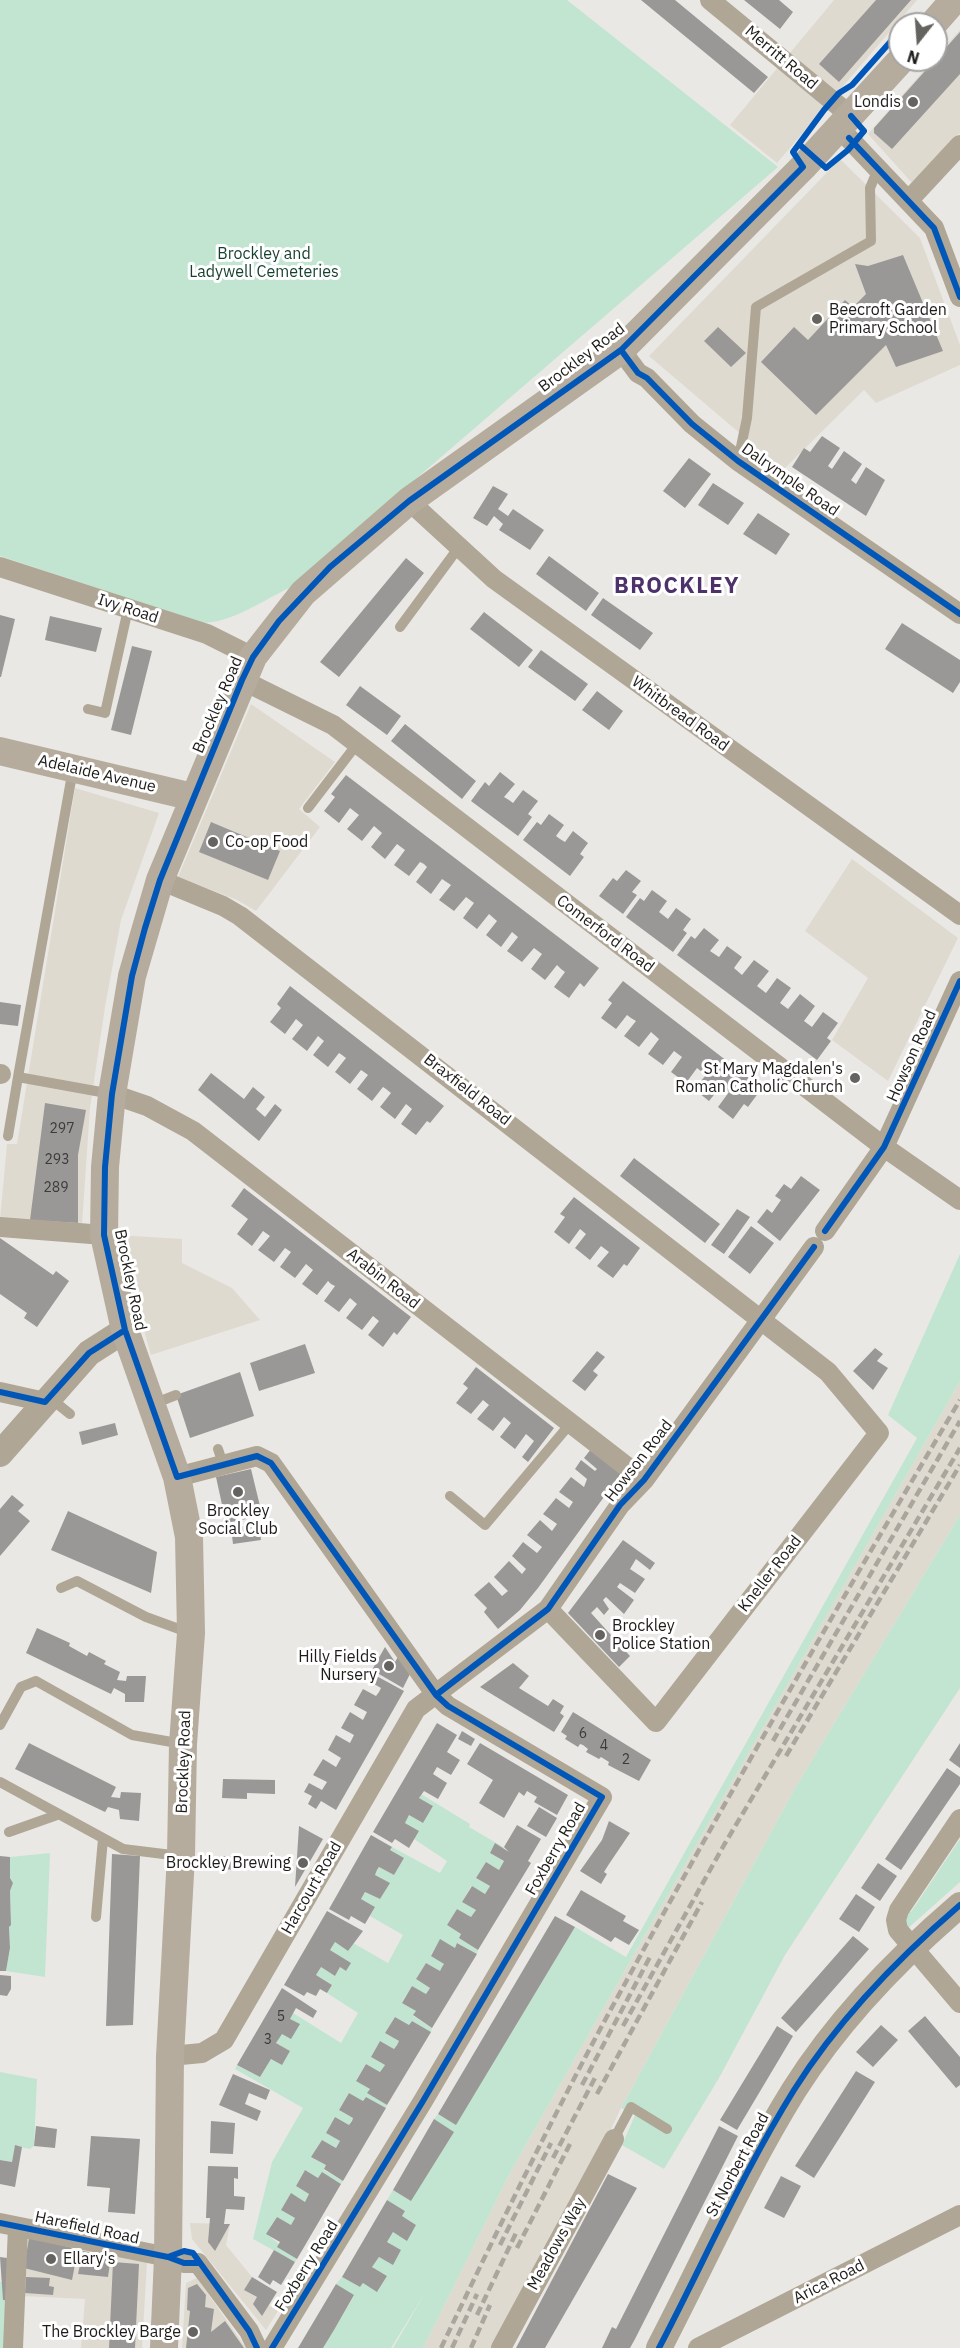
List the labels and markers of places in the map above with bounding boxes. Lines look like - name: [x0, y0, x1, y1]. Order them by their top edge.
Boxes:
- place label: Londis: [854, 92, 901, 112]
- marker: Londis: [906, 95, 920, 109]
- place label: Beecroft Garden Primary School: [829, 300, 947, 338]
- marker: Beecroft Garden Primary School: [810, 312, 824, 326]
- place label: Co-op Food: [225, 832, 308, 852]
- marker: Co-op Food: [206, 835, 220, 849]
- place label: St Mary Magdalen's Roman Catholic Church: [675, 1059, 843, 1097]
- marker: St Mary Magdalen's Roman Catholic Church: [848, 1071, 862, 1085]
- marker: Brockley Social Club: [231, 1485, 245, 1499]
- place label: Brockley Social Club: [198, 1501, 278, 1539]
- place label: Brockley Police Station: [612, 1616, 710, 1654]
- marker: Brockley Police Station: [593, 1628, 607, 1642]
- place label: Hilly Fields Nursery: [298, 1647, 377, 1685]
- marker: Hilly Fields Nursery: [382, 1659, 396, 1673]
- place label: Brockley Brewing: [166, 1853, 291, 1873]
- marker: Brockley Brewing: [296, 1856, 310, 1870]
- place label: Ellary's: [63, 2249, 115, 2269]
- marker: Ellary's: [44, 2252, 58, 2266]
- place label: The Brockley Barge: [42, 2322, 181, 2342]
- marker: The Brockley Barge: [186, 2325, 200, 2339]

